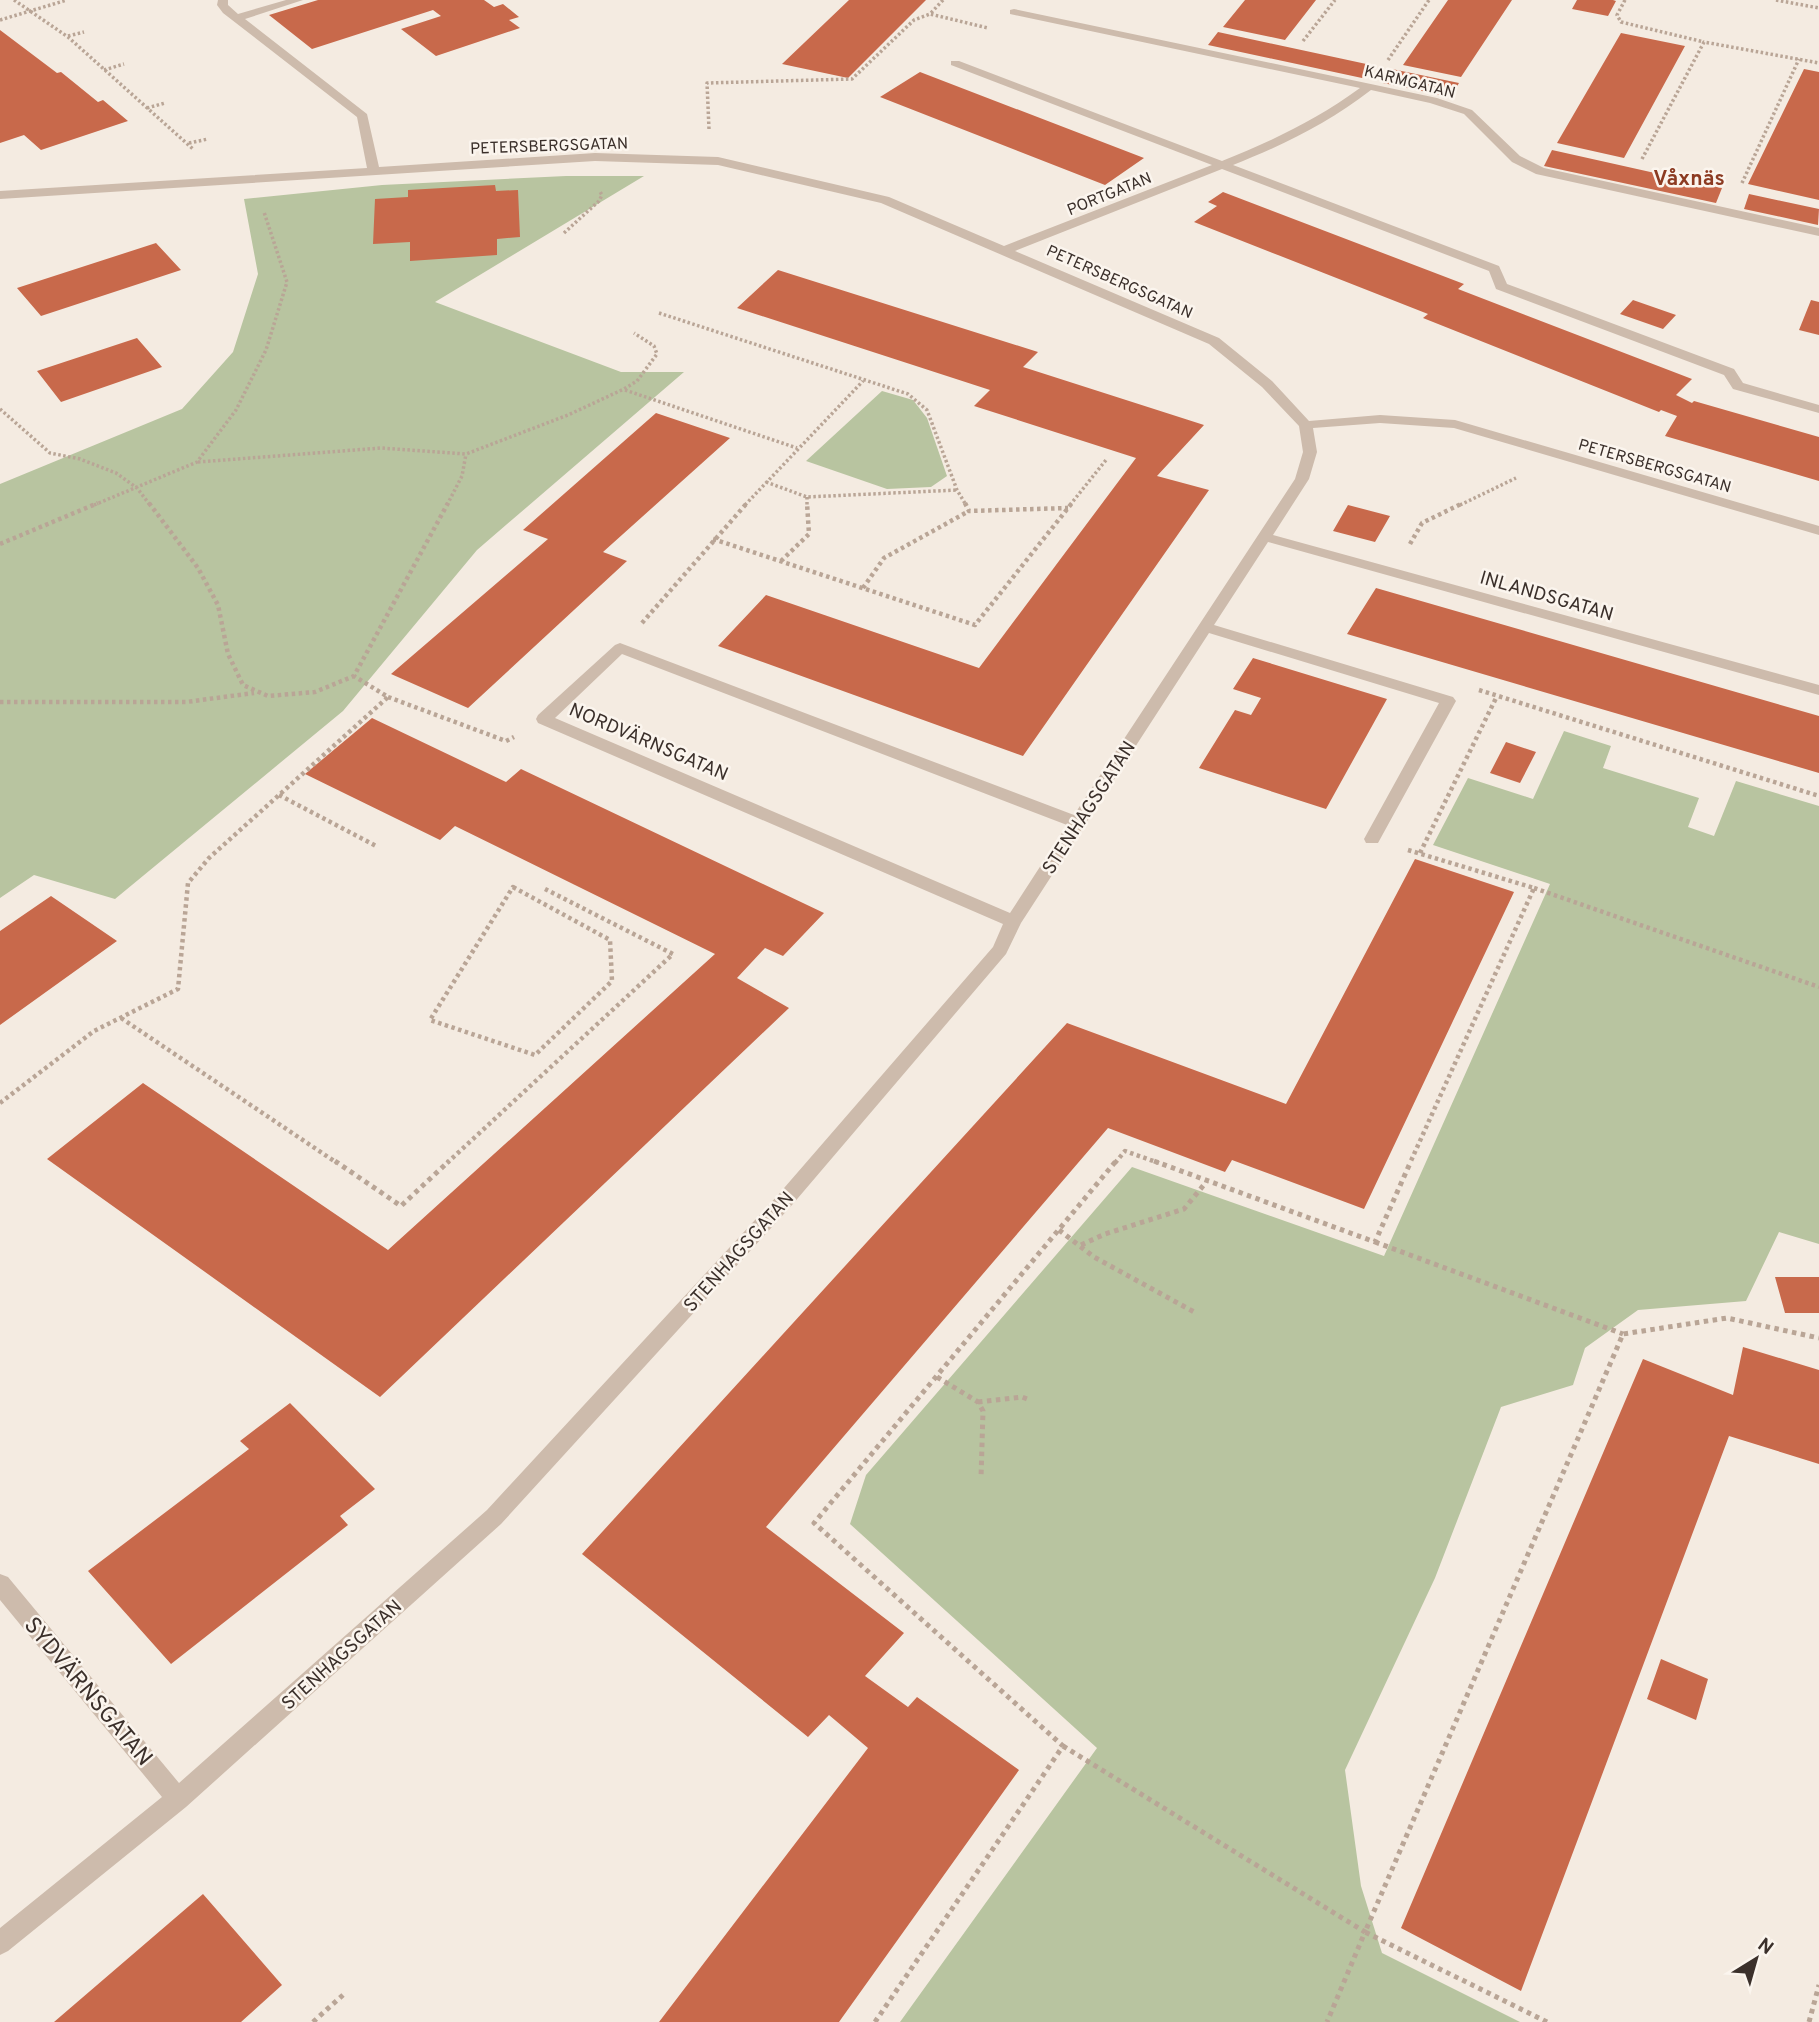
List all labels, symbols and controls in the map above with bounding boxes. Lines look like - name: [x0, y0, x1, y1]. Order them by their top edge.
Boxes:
- street label: KARMGATAN: [1362, 62, 1457, 104]
- street label: PETERSBERGSGATAN: [470, 134, 628, 160]
- district label: Våxnäs: [1653, 166, 1725, 193]
- street label: PORTGATAN: [1064, 169, 1155, 221]
- street label: PETERSBERGSGATAN: [1043, 242, 1196, 324]
- street label: PETERSBERGSGATAN: [1576, 436, 1733, 498]
- street label: INLANDSGATAN: [1477, 566, 1616, 627]
- street label: NORDVÄRNSGATAN: [565, 698, 732, 787]
- street label: STENHAGSGATAN: [1038, 737, 1142, 879]
- street label: STENHAGSGATAN: [679, 1187, 800, 1318]
- street label: STENHAGSGATAN: [277, 1595, 408, 1716]
- street label: SYDVÄRNSGATAN: [16, 1611, 159, 1773]
- north arrow: [1721, 1924, 1791, 1994]
- text: N: [1752, 1933, 1778, 1961]

